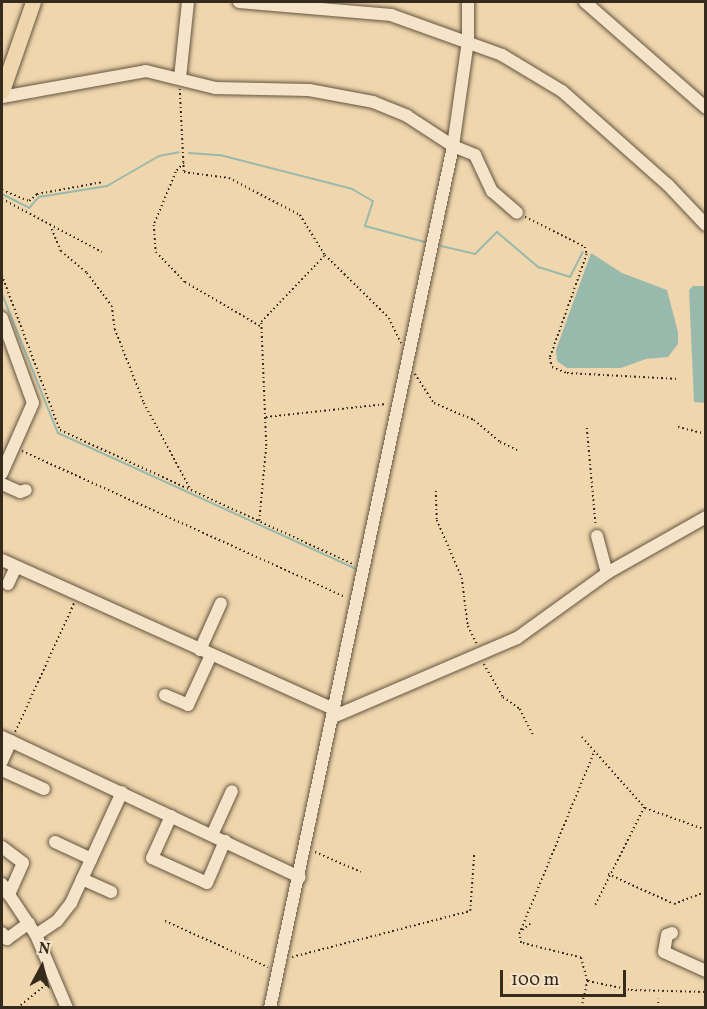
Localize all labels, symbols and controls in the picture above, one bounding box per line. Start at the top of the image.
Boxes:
north arrow [12,937,72,997]
text: N [37,938,51,961]
scale bar [503,958,629,996]
text: 100 m [511,968,560,993]

